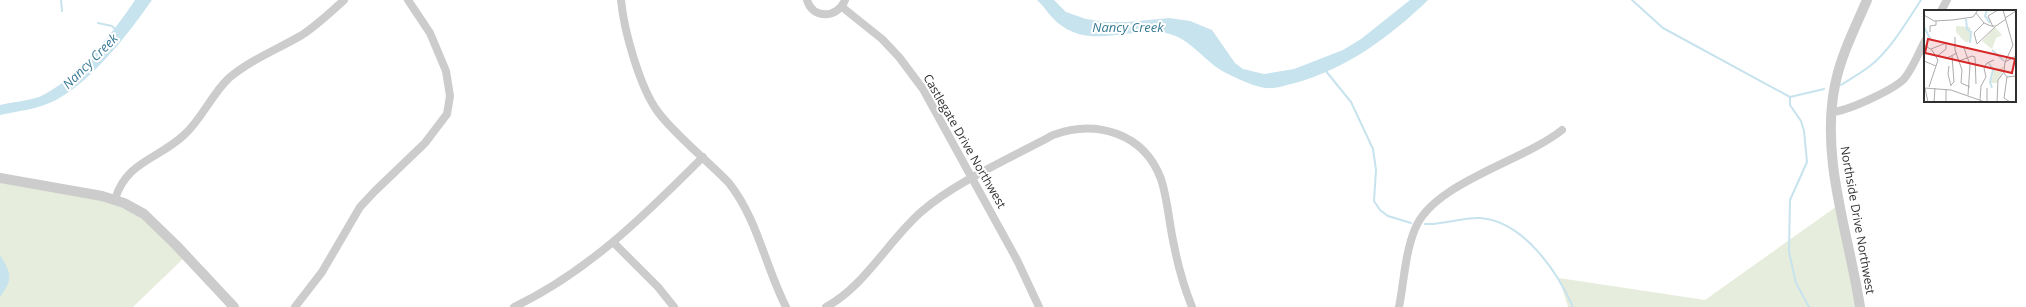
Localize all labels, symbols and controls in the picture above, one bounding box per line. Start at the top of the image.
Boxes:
inset map [1924,10,2016,102]
water label: Nancy Creek [1092,18,1164,36]
water label: Nancy Creek [58,29,122,93]
street label: Castlegate Drive Northwest [919,71,1011,211]
street label: Northside Drive Northwest [1837,145,1879,295]

